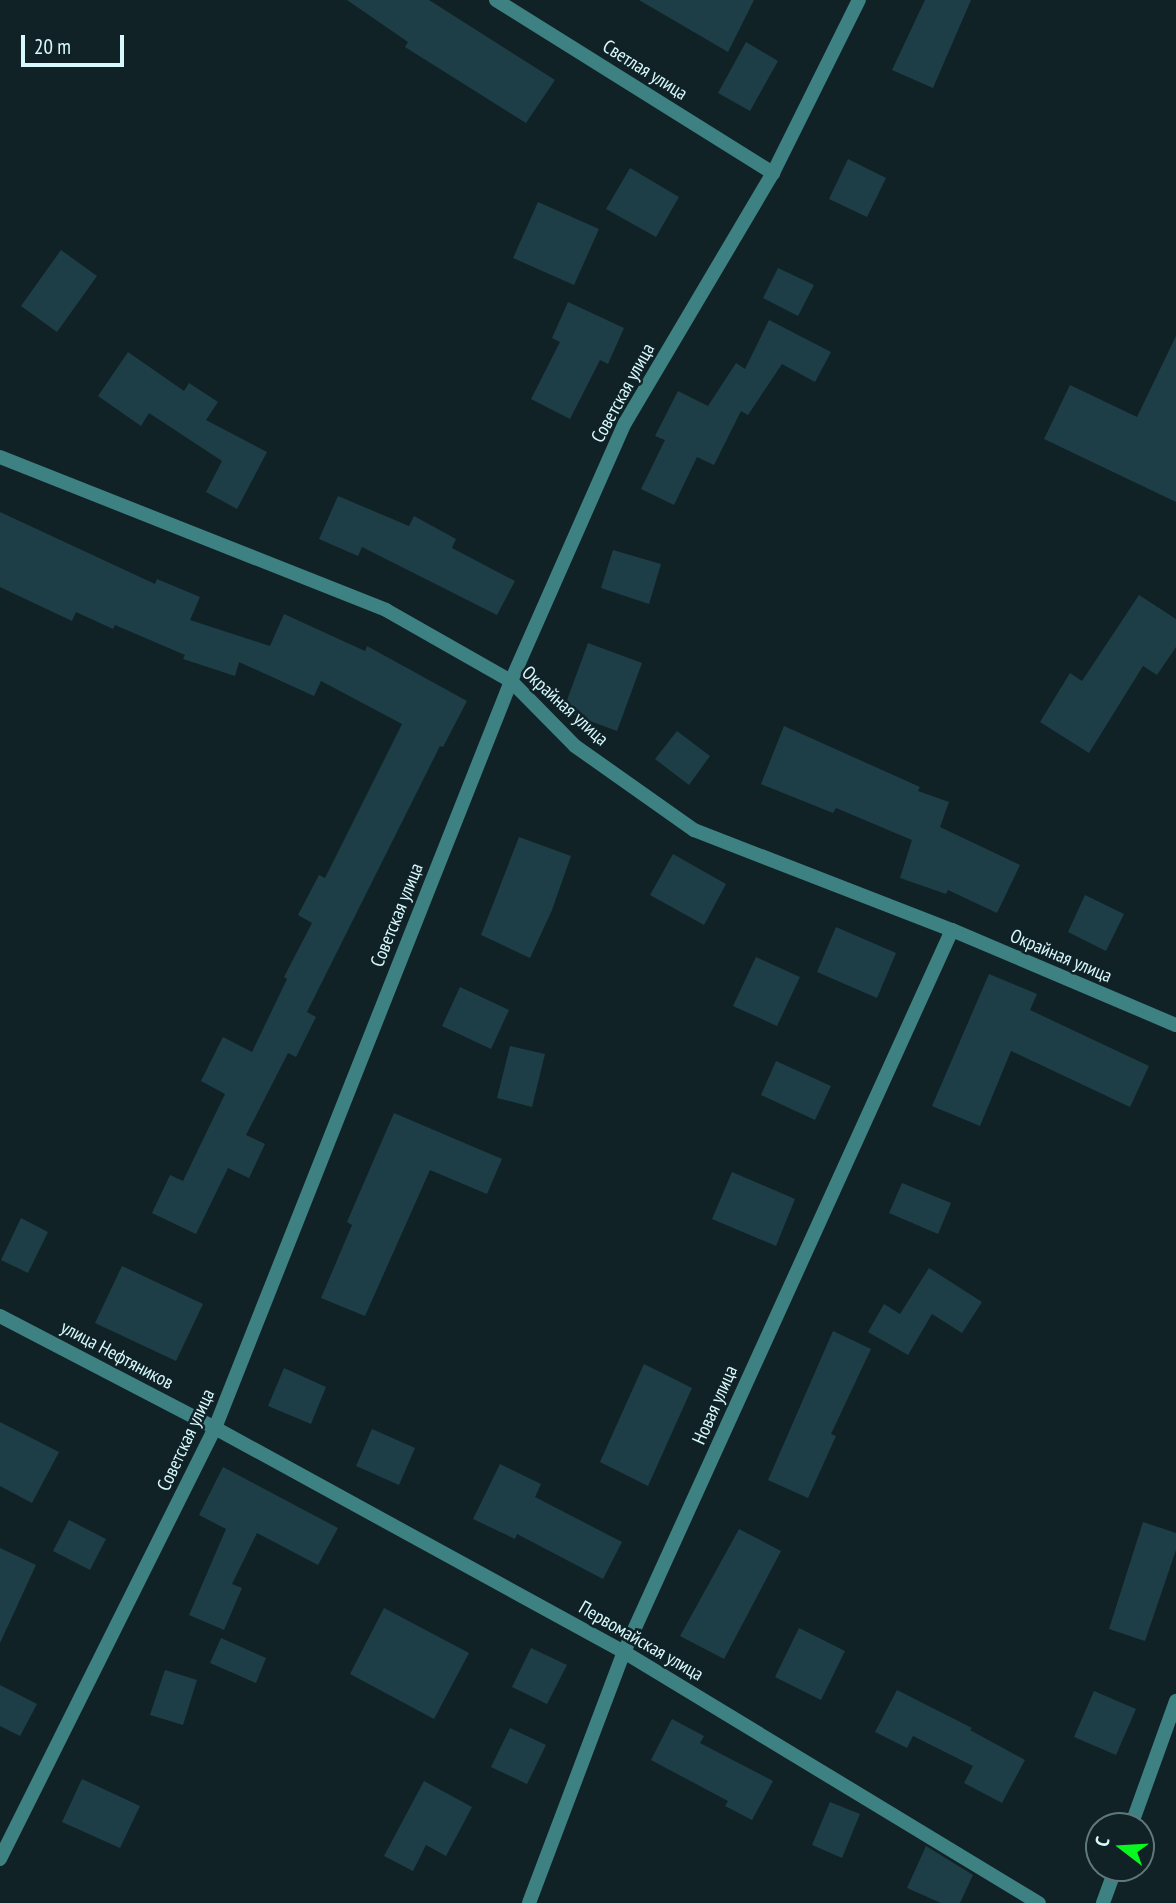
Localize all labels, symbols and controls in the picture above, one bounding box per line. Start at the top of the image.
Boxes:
scale bar [24,21,128,65]
text: 20 m [34,33,71,60]
street label: Светлая улица [598,35,692,105]
street label: Советская улица [586,339,660,447]
street label: Окрайная улица [517,661,613,751]
street label: Советская улица [366,860,428,970]
street label: Окрайная улица [1007,924,1115,988]
street label: улица Нефтяников [57,1316,177,1394]
street label: Новая улица [688,1362,742,1448]
street label: Советская улица [152,1385,220,1495]
street label: Первомайская улица [575,1596,707,1686]
north arrow [1085,1812,1155,1882]
text: С [1089,1834,1115,1849]

